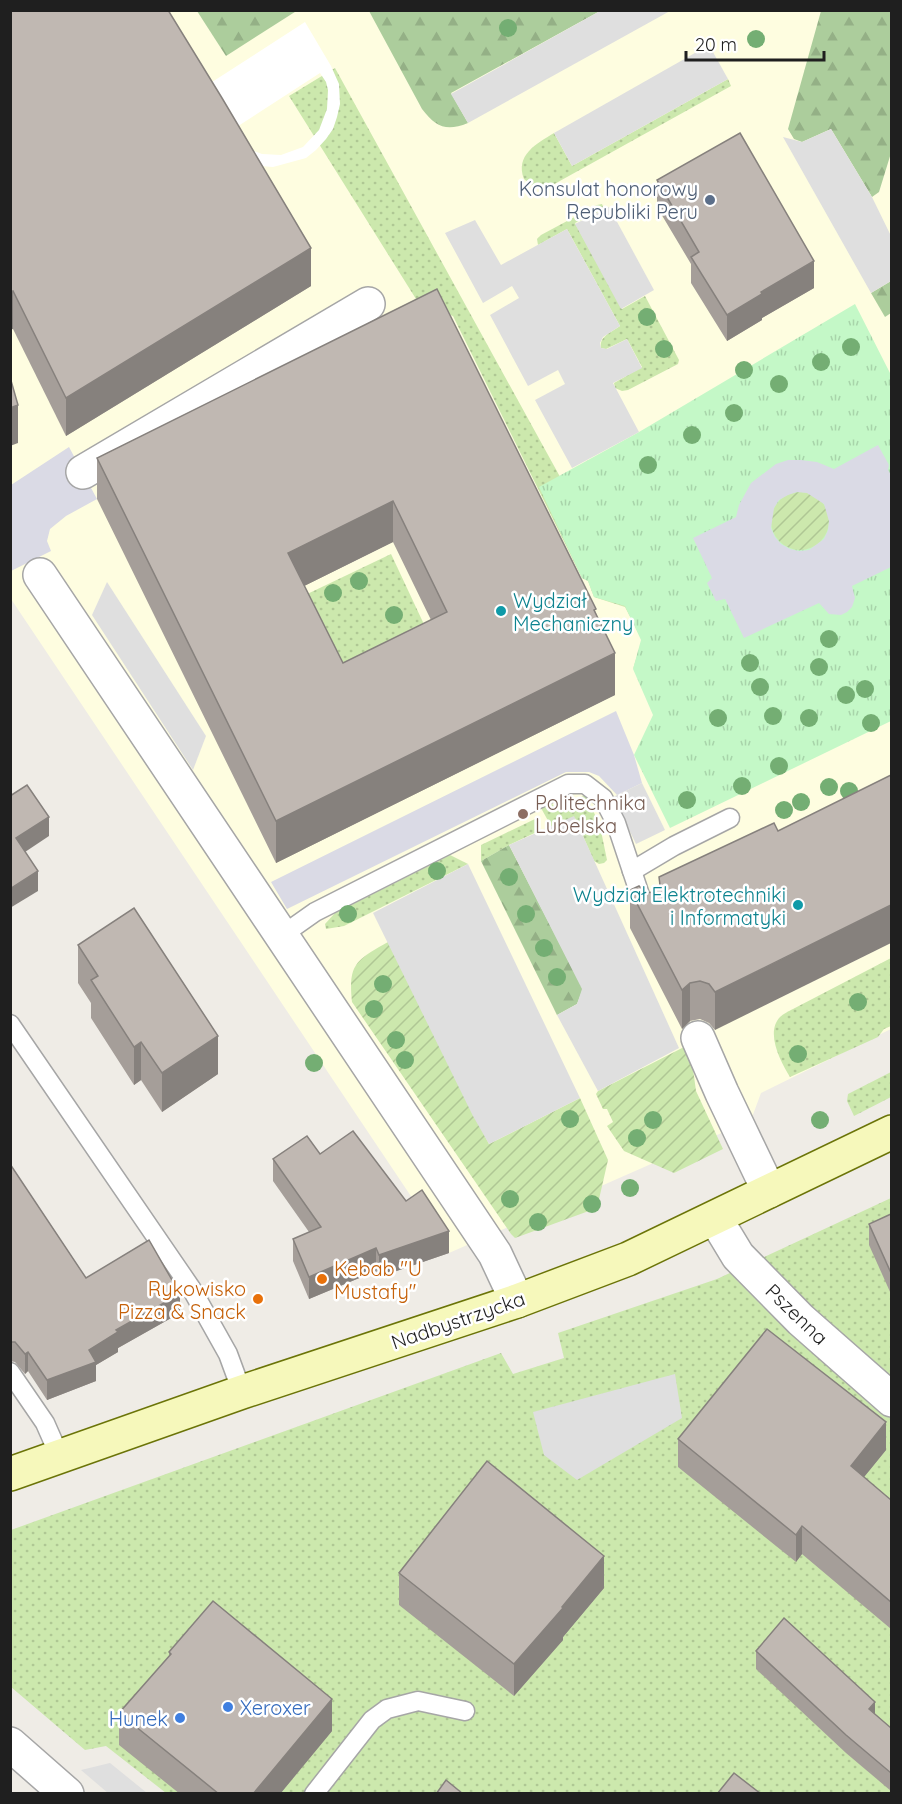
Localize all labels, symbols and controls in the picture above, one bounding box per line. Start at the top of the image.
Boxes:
scale bar [686,24,824,62]
text: 20 m [695,33,737,56]
place label: Konsulat honorowy Republiki Peru [519,176,698,224]
marker: Konsulat honorowy Republiki Peru [703,193,717,207]
place label: Wydział Mechaniczny [513,588,633,636]
marker: Wydział Mechaniczny [494,604,508,618]
place label: Politechnika Lubelska [535,790,646,838]
marker: Politechnika Lubelska [516,807,530,821]
place label: Wydział Elektrotechniki i Informatyki [573,882,786,930]
marker: Wydział Elektrotechniki i Informatyki [791,898,805,912]
place label: Kebab "U Mustafy" [334,1256,422,1304]
marker: Kebab "U Mustafy" [315,1272,329,1286]
place label: Rykowisko Pizza & Snack [118,1276,246,1324]
street label: Pszenna [761,1278,833,1350]
street label: Nadbystrzycka [388,1285,528,1355]
marker: Rykowisko Pizza & Snack [251,1292,265,1306]
place label: Xeroxer [240,1695,311,1720]
marker: Xeroxer [221,1700,235,1714]
place label: Hunek [109,1706,168,1731]
marker: Hunek [173,1711,187,1725]

